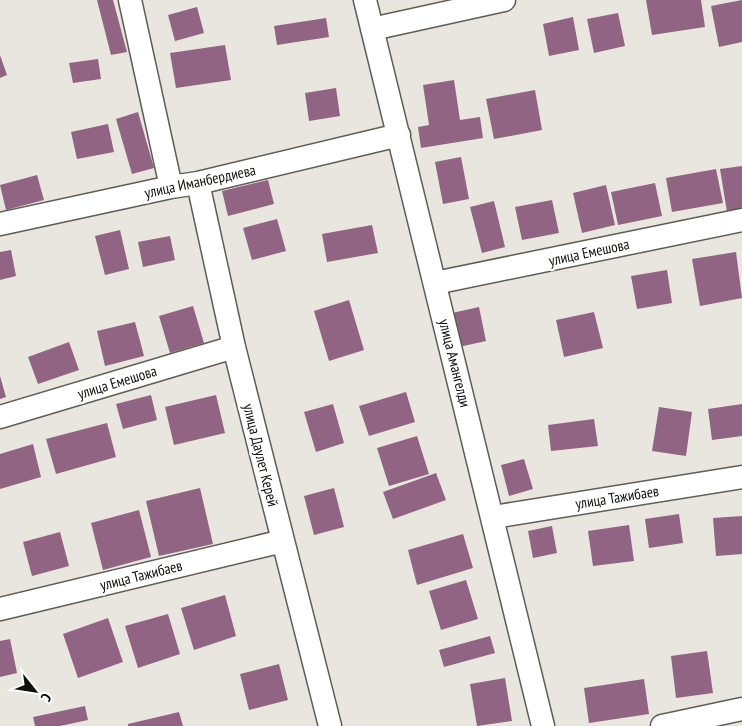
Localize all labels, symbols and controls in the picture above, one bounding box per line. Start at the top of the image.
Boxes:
street label: улица Иманбердиева [143,160,257,202]
street label: улица Емешова [547,234,631,270]
street label: улица Амангелди [435,317,475,409]
street label: улица Емешова [75,361,159,403]
street label: улица Даулет Керей [239,402,283,508]
street label: улица Тажибаев [574,481,660,513]
street label: улица Тажибаев [98,556,184,594]
north arrow [10,666,60,716]
text: С [37,690,56,705]

